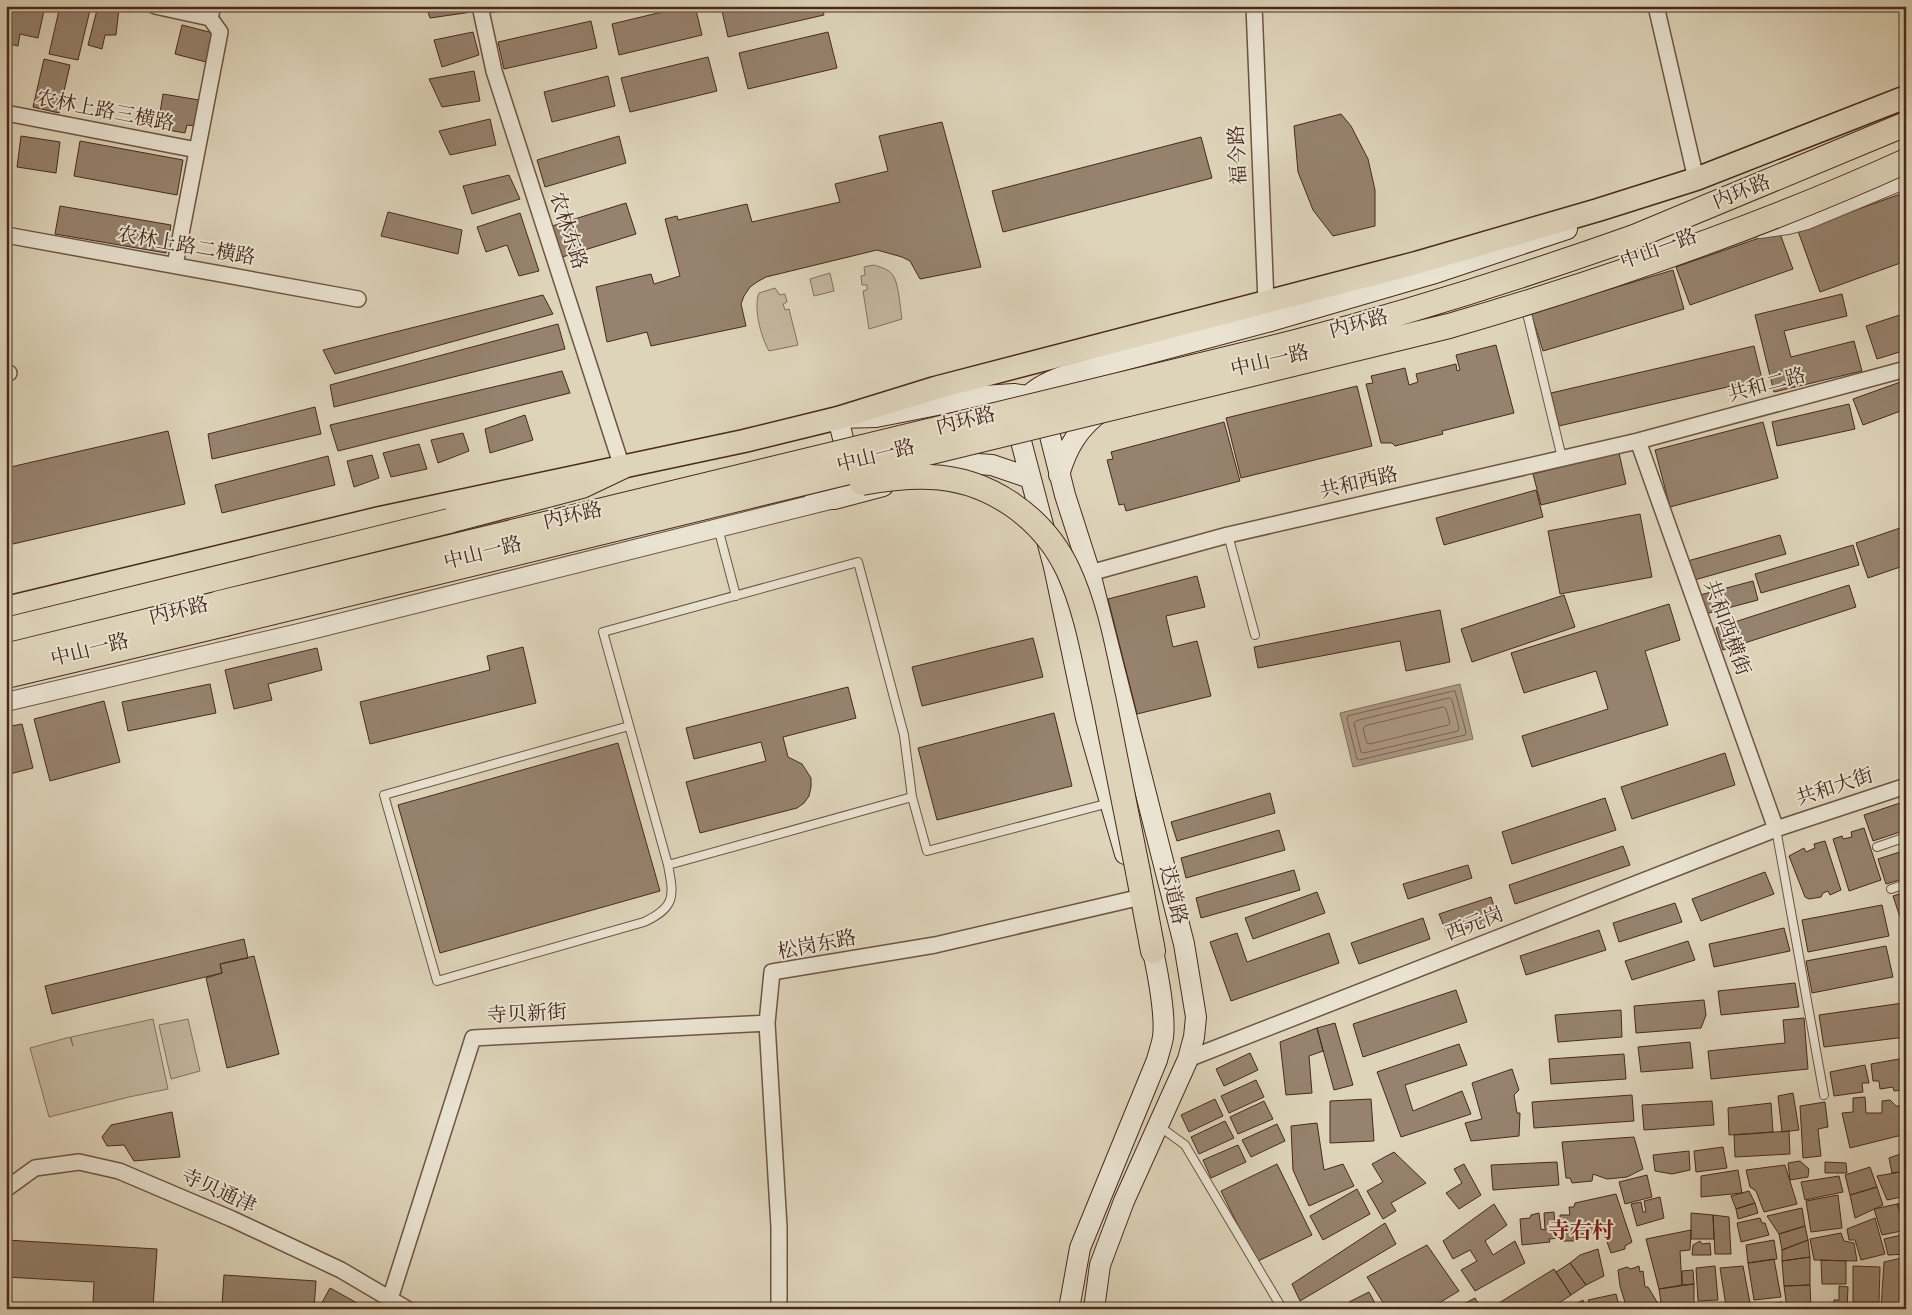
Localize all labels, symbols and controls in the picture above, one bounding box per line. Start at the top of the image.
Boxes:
street label: 农林上路三横路 [34,87,176,135]
street label: 福今路 [1224,125,1251,186]
street label: 内环路 [1710,171,1774,214]
street label: 农林东路 [545,189,591,272]
street label: 农林上路二横路 [115,223,257,269]
street label: 中山一路 [1617,225,1700,273]
street label: 内环路 [1327,306,1391,342]
street label: 中山一路 [1228,341,1311,381]
street label: 共和二路 [1725,364,1808,406]
street label: 内环路 [934,403,998,439]
street label: 中山一路 [834,436,917,476]
street label: 共和西路 [1317,463,1400,503]
street label: 内环路 [541,499,604,533]
street label: 中山一路 [441,533,524,573]
street label: 共和西横街 [1700,577,1754,678]
street label: 内环路 [147,593,211,629]
street label: 中山一路 [48,630,131,670]
street label: 共和大街 [1793,764,1876,810]
street label: 达道路 [1155,863,1191,927]
street label: 西元岗 [1443,903,1507,945]
street label: 松岗东路 [775,927,858,963]
street label: 寺贝新街 [486,1001,567,1027]
street label: 寺贝通津 [177,1165,259,1217]
district label: 寺右村 [1548,1219,1614,1243]

